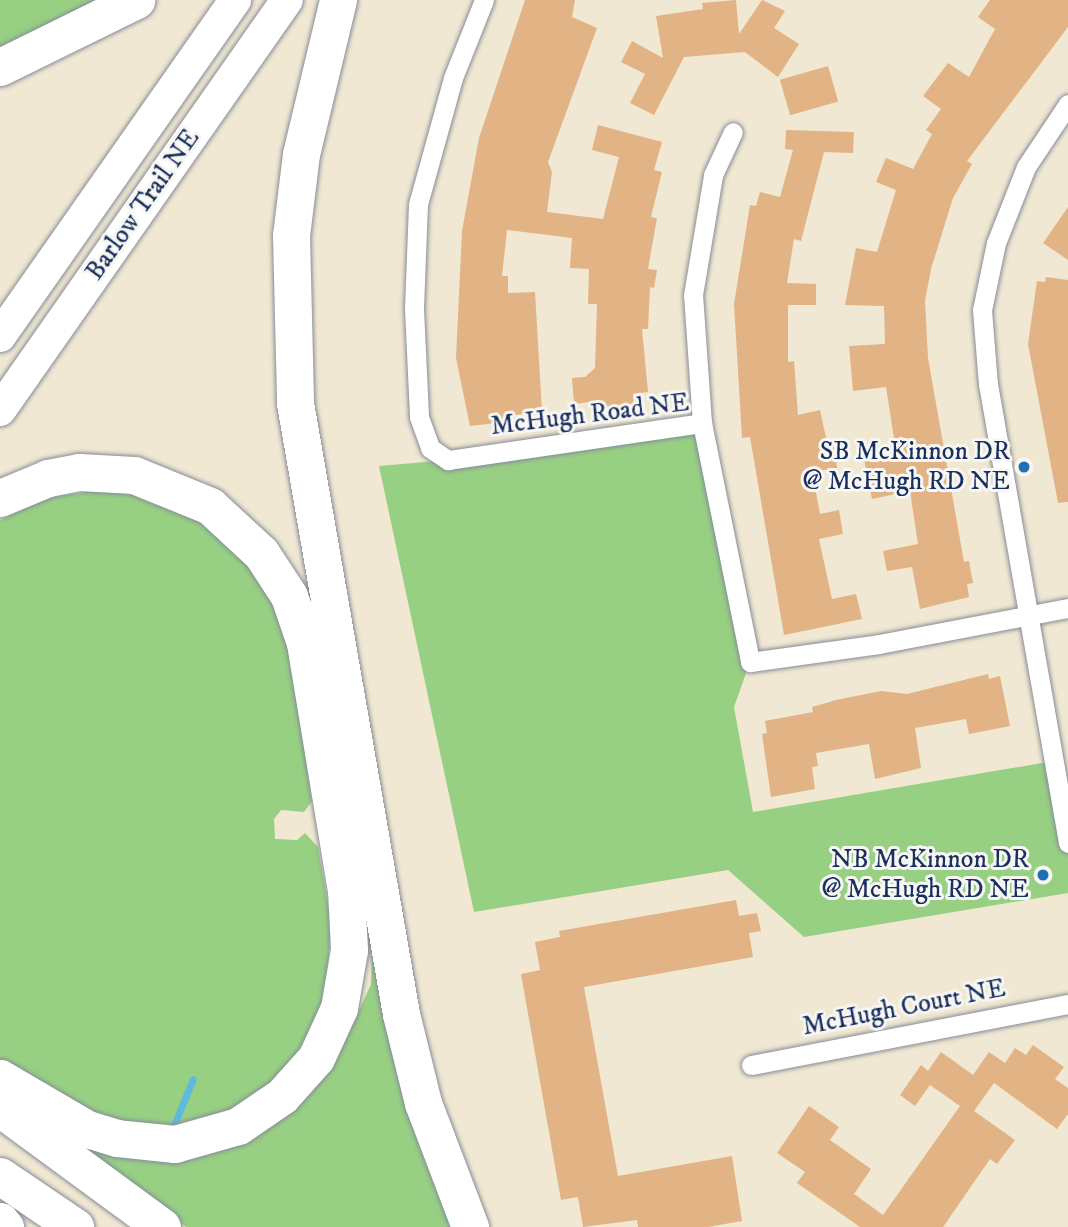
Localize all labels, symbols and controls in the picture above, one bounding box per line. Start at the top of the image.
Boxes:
street label: Barlow Trail NE [79,124,207,286]
street label: McHugh Road NE [489,387,691,443]
place label: SB McKinnon DR @ McHugh RD NE [802,436,1010,498]
marker: SB McKinnon DR @ McHugh RD NE [1016,459,1032,475]
place label: NB McKinnon DR @ McHugh RD NE [821,844,1029,906]
marker: NB McKinnon DR @ McHugh RD NE [1035,867,1051,883]
street label: McHugh Court NE [800,973,1008,1043]

